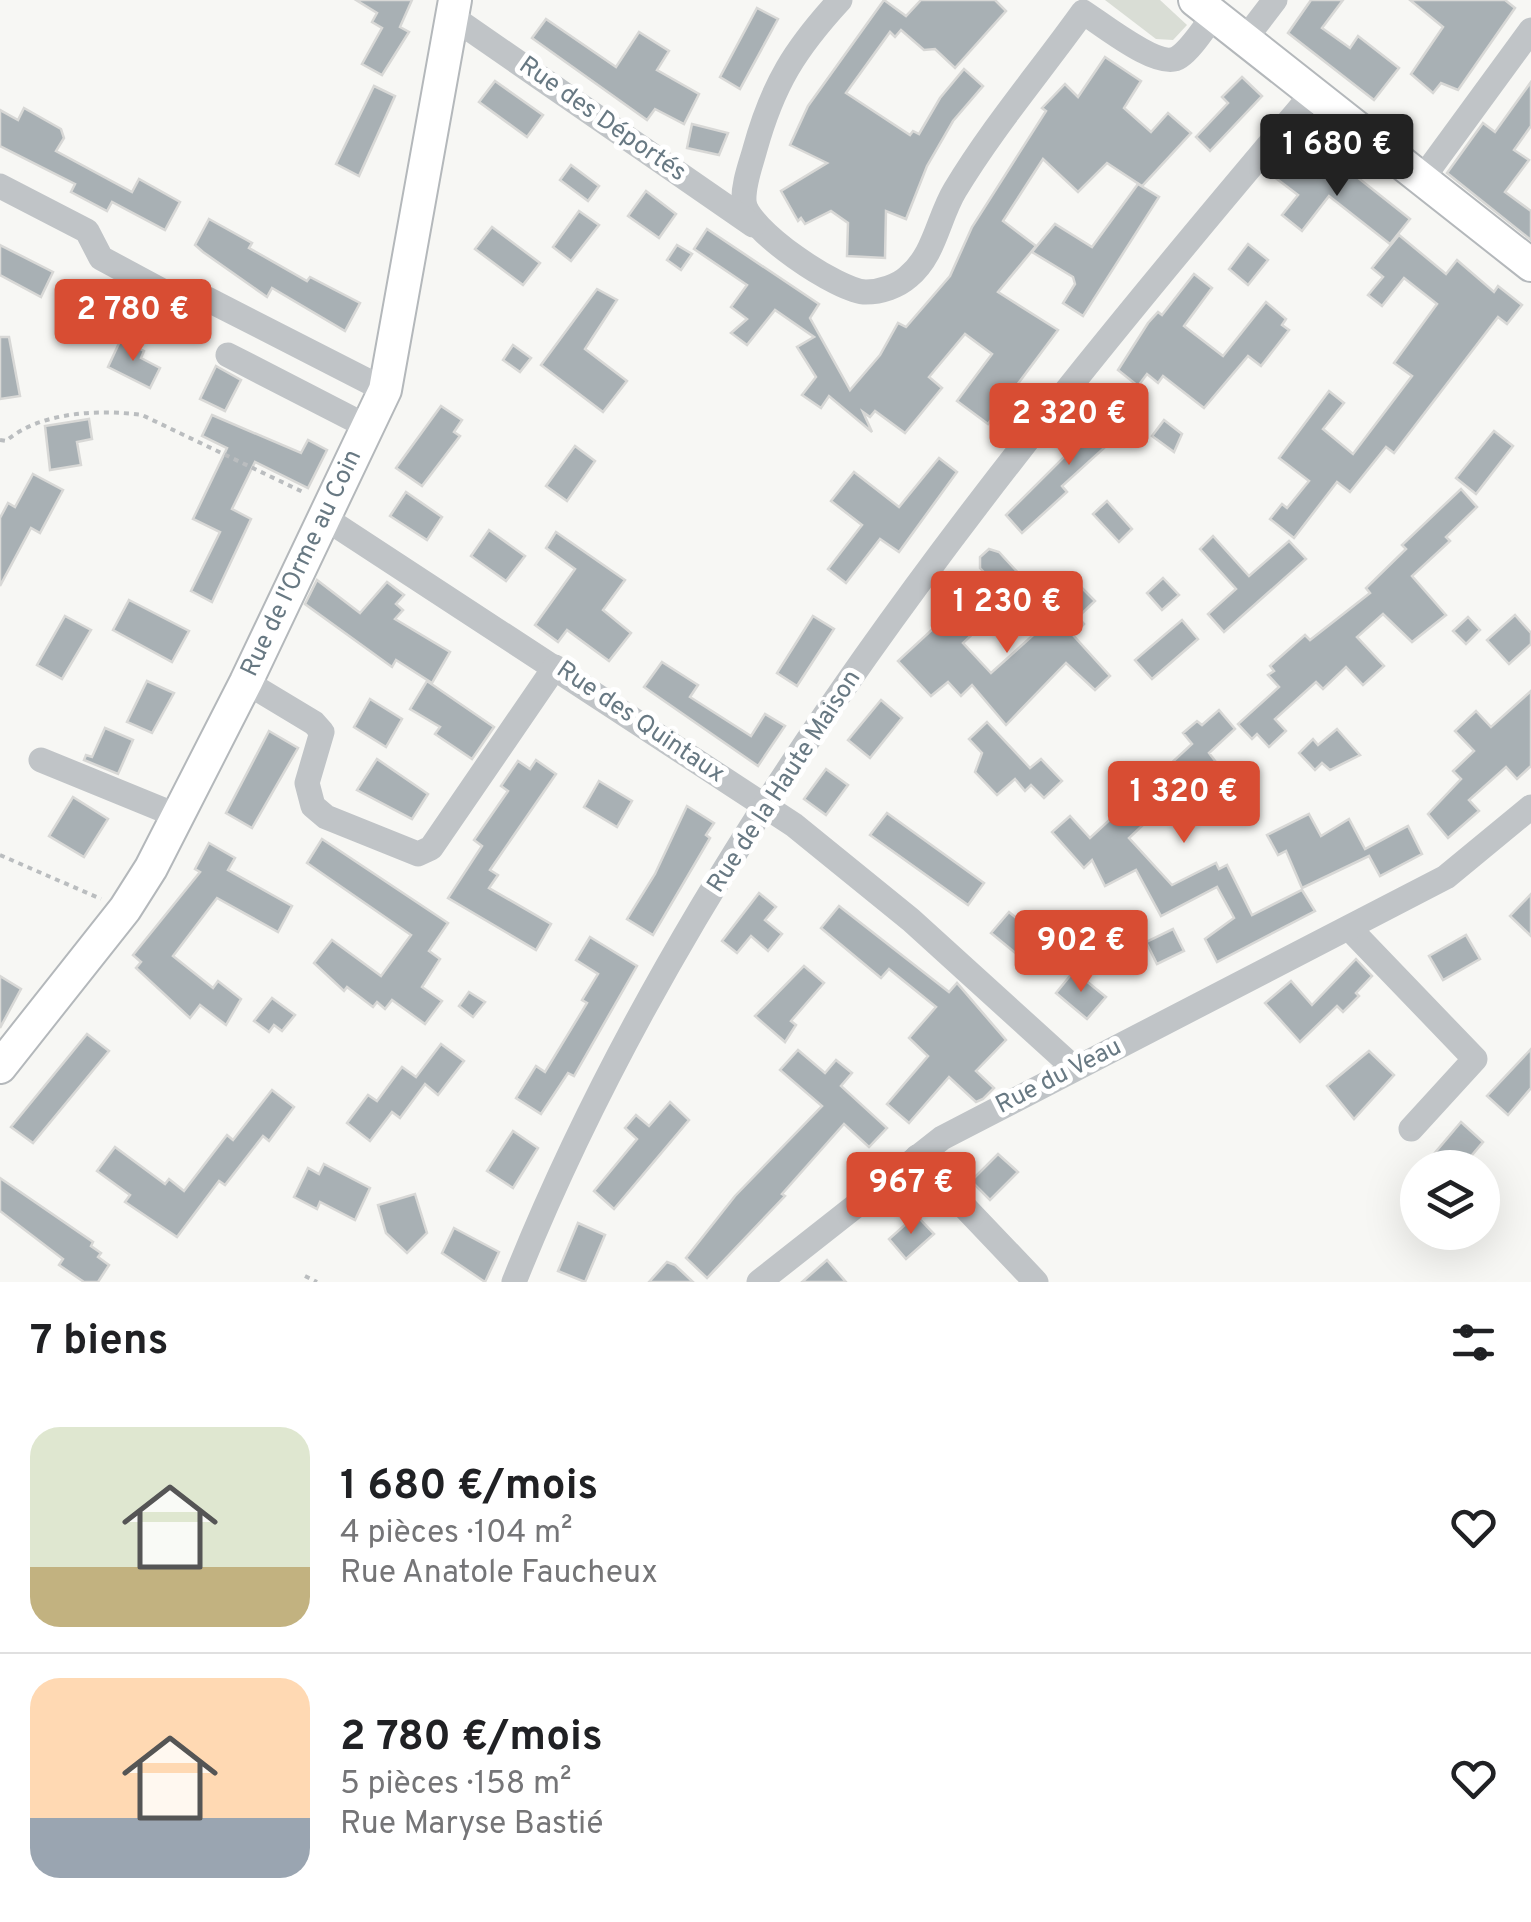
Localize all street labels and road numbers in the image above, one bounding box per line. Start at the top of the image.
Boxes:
street label: Rue des Déportés [512,50,692,190]
street label: Rue de l'Orme au Coin [235,445,370,682]
street label: Rue des Quintaux [550,655,730,791]
street label: Rue de la Haute Maison [701,665,869,899]
street label: Rue du Veau [991,1032,1127,1122]

